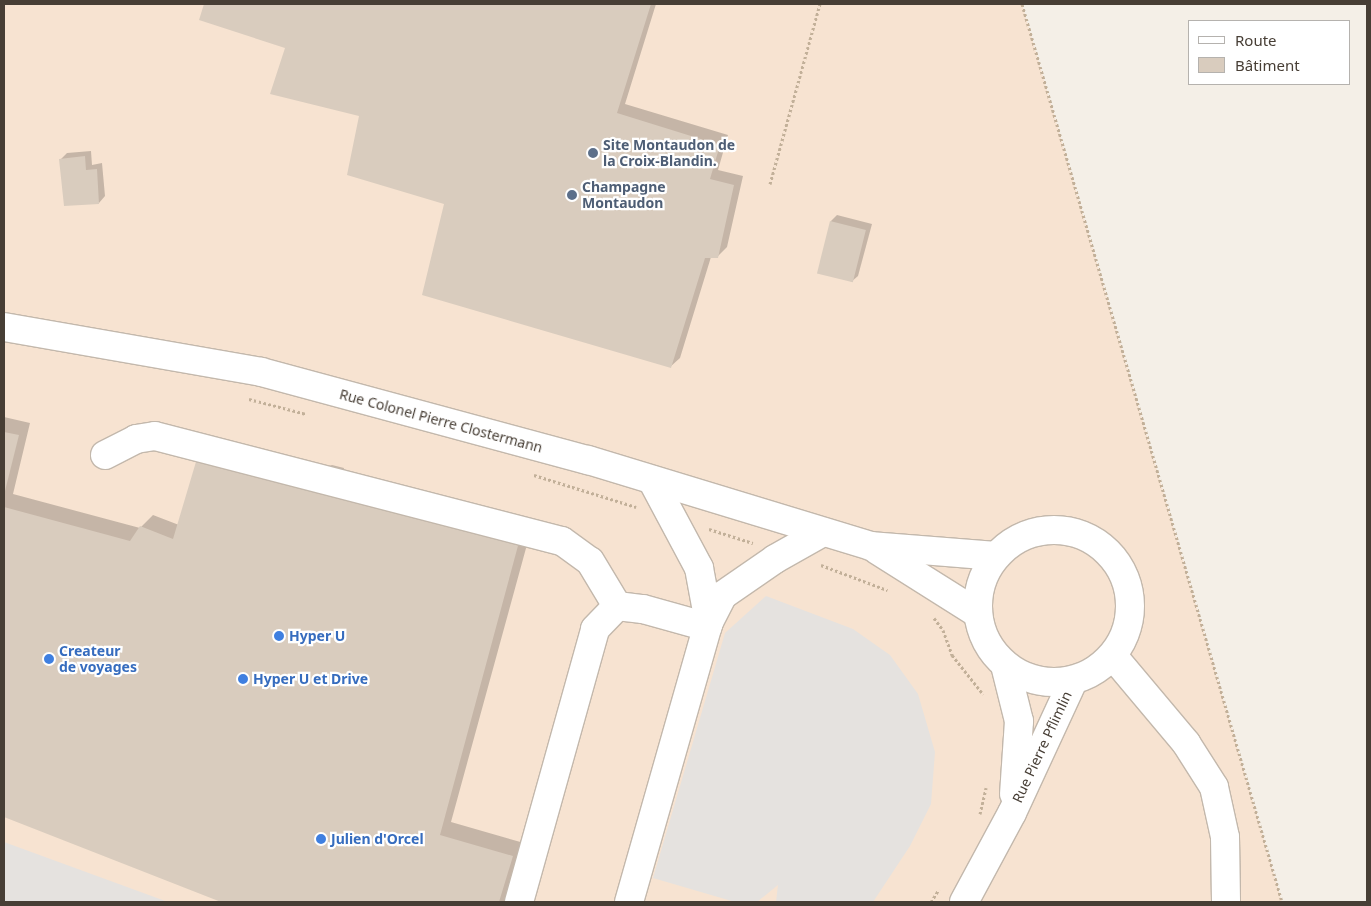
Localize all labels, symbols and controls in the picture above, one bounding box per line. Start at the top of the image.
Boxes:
legend [1188,20,1351,85]
text: Route [1235,30,1277,50]
text: Bâtiment [1235,55,1300,75]
place label: Site Montaudon de la Croix-Blandin. [603,137,735,170]
marker: Site Montaudon de la Croix-Blandin. [587,147,599,159]
place label: Champagne Montaudon [582,179,666,212]
marker: Champagne Montaudon [566,189,578,201]
street label: Rue Colonel Pierre Clostermann [338,386,544,456]
place label: Hyper U [289,628,345,644]
marker: Hyper U [273,630,285,642]
place label: Createur de voyages [59,643,137,676]
marker: Createur de voyages [43,653,55,665]
place label: Hyper U et Drive [253,671,368,687]
marker: Hyper U et Drive [237,673,249,685]
street label: Rue Pierre Pflimlin [1009,689,1075,805]
place label: Julien d'Orcel [331,831,424,847]
marker: Julien d'Orcel [315,833,327,845]

